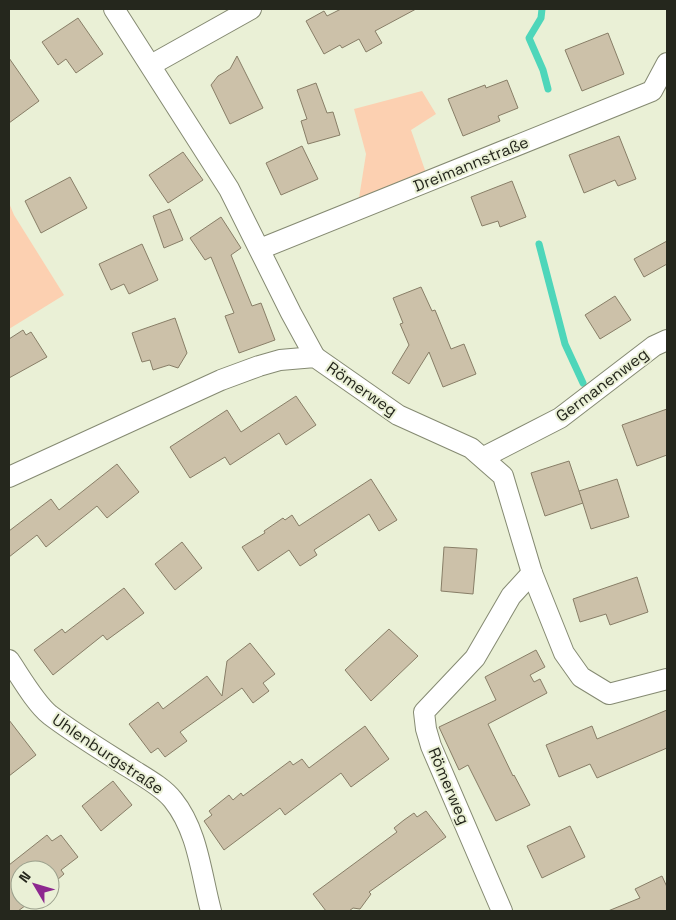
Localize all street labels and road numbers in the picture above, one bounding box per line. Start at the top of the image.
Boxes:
street label: Dreimannstraße [410,131,532,197]
street label: Germanenweg [552,343,652,427]
street label: Römerweg [323,357,401,421]
street label: Uhlenburgstraße [48,709,168,799]
street label: Römerweg [423,744,475,828]

